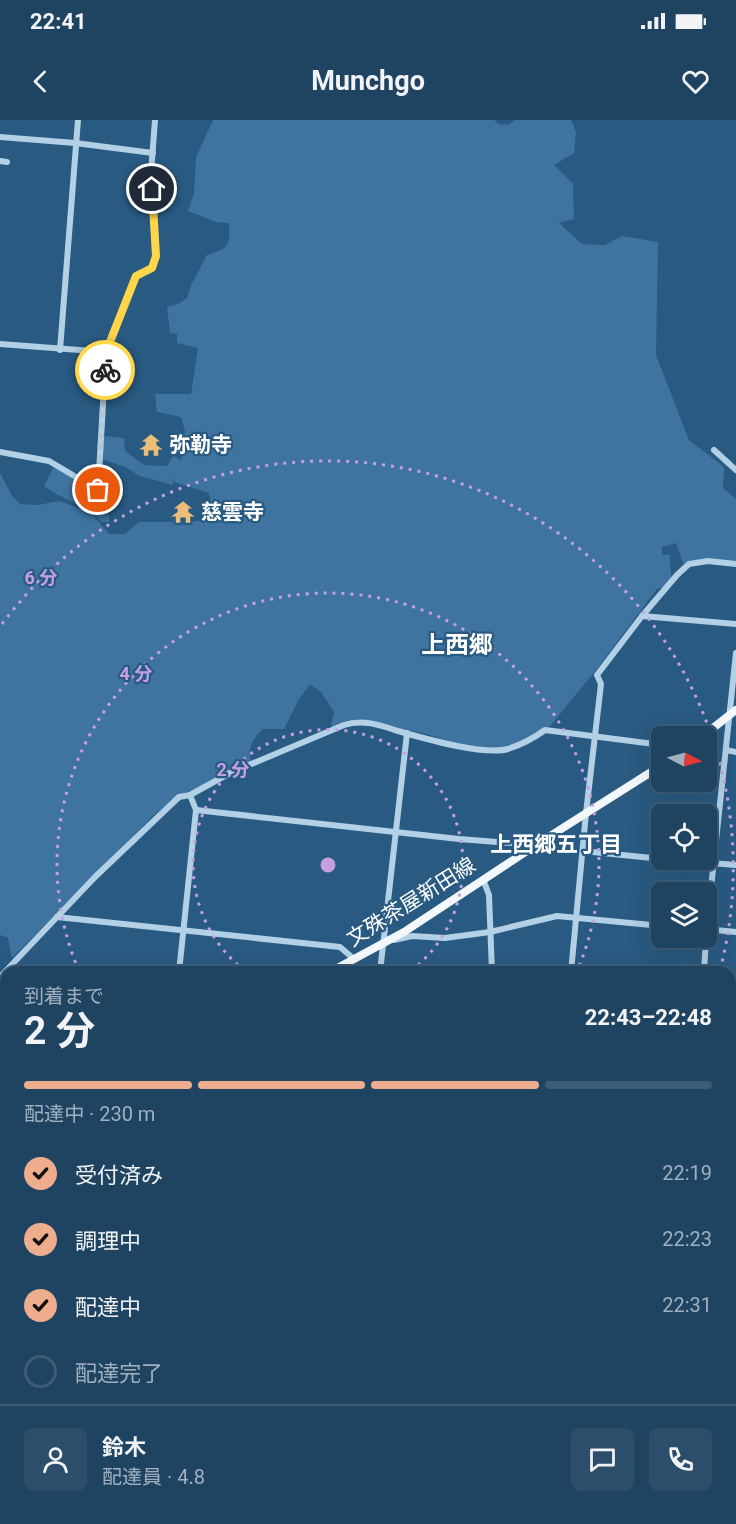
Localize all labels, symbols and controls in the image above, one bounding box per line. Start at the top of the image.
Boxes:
text: 22:41 [30,9,87,34]
icon: back [24,65,57,98]
text: Munchgo [311,65,425,97]
icon: heart [679,65,712,98]
pin [126,163,177,214]
icon: home [135,172,168,205]
courier [75,340,135,400]
icon: bike [89,354,122,387]
temple icon: 弥勒寺 [138,432,164,458]
place label: 弥勒寺 [169,433,232,457]
pin [72,464,123,515]
icon: bag [81,473,114,506]
temple icon: 慈雲寺 [170,499,196,525]
place label: 慈雲寺 [201,500,264,524]
text: 6 分 [25,567,57,588]
district label: 上西郷 [421,631,493,659]
text: 4 分 [120,663,152,684]
north arrow [651,726,717,792]
map controls [651,726,717,948]
text: 2 分 [217,759,249,780]
button: locate [651,804,717,870]
district label: 上西郷五丁目 [490,832,622,857]
street label: 文殊茶屋新田線 [342,853,480,951]
centre of rings [318,855,338,875]
button: layers [651,882,717,948]
text: 到着まで [24,984,104,1008]
text: 22:43–22:48 [585,1005,712,1030]
text: 2 分 [24,1008,95,1054]
text: 配達中 · 230 m [24,1102,155,1126]
icon: check [24,1157,57,1190]
text: 22:19 [662,1161,712,1185]
text: 受付済み [75,1163,163,1188]
icon: check [24,1223,57,1256]
text: 22:23 [662,1227,712,1251]
text: 調理中 [75,1229,141,1254]
icon: check [24,1289,57,1322]
text: 22:31 [662,1293,712,1317]
text: 配達中 [75,1295,141,1320]
text: 配達完了 [75,1361,163,1386]
button: person [24,1428,87,1491]
button: chat [571,1428,634,1491]
button: phone [649,1428,712,1491]
text: 鈴木 [102,1435,146,1460]
text: 配達員 · 4.8 [102,1465,205,1489]

